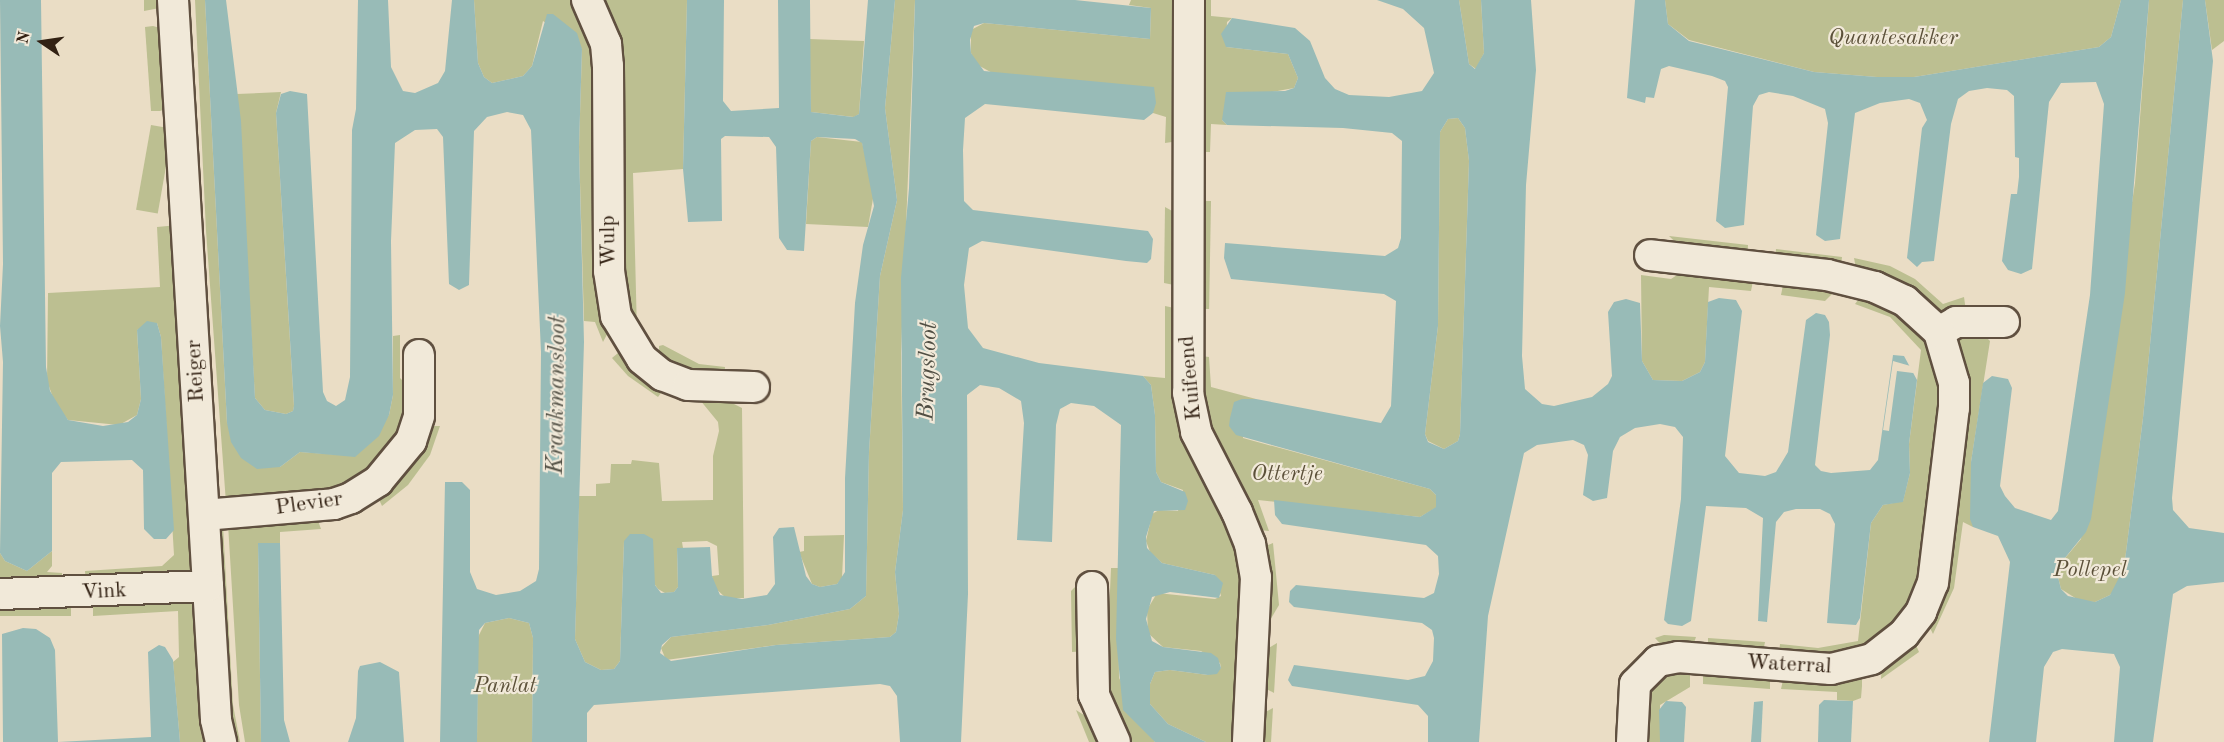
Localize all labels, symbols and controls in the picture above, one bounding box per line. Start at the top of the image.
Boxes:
north arrow [12,12,72,72]
park label: Quantesakker [1828,26,1958,52]
text: N [15,30,34,46]
street label: Wulp [595,215,623,267]
water label: Kraakmansloot [542,315,574,475]
water label: Brugsloot [913,321,945,421]
street label: Kuifeend [1174,334,1208,422]
street label: Reiger [181,339,211,403]
park label: Ottertje [1251,462,1323,488]
street label: Plevier [274,486,344,522]
park label: Pollepel [2053,558,2127,584]
street label: Vink [81,578,127,606]
street label: Waterral [1746,650,1832,680]
park label: Panlat [473,674,537,700]

